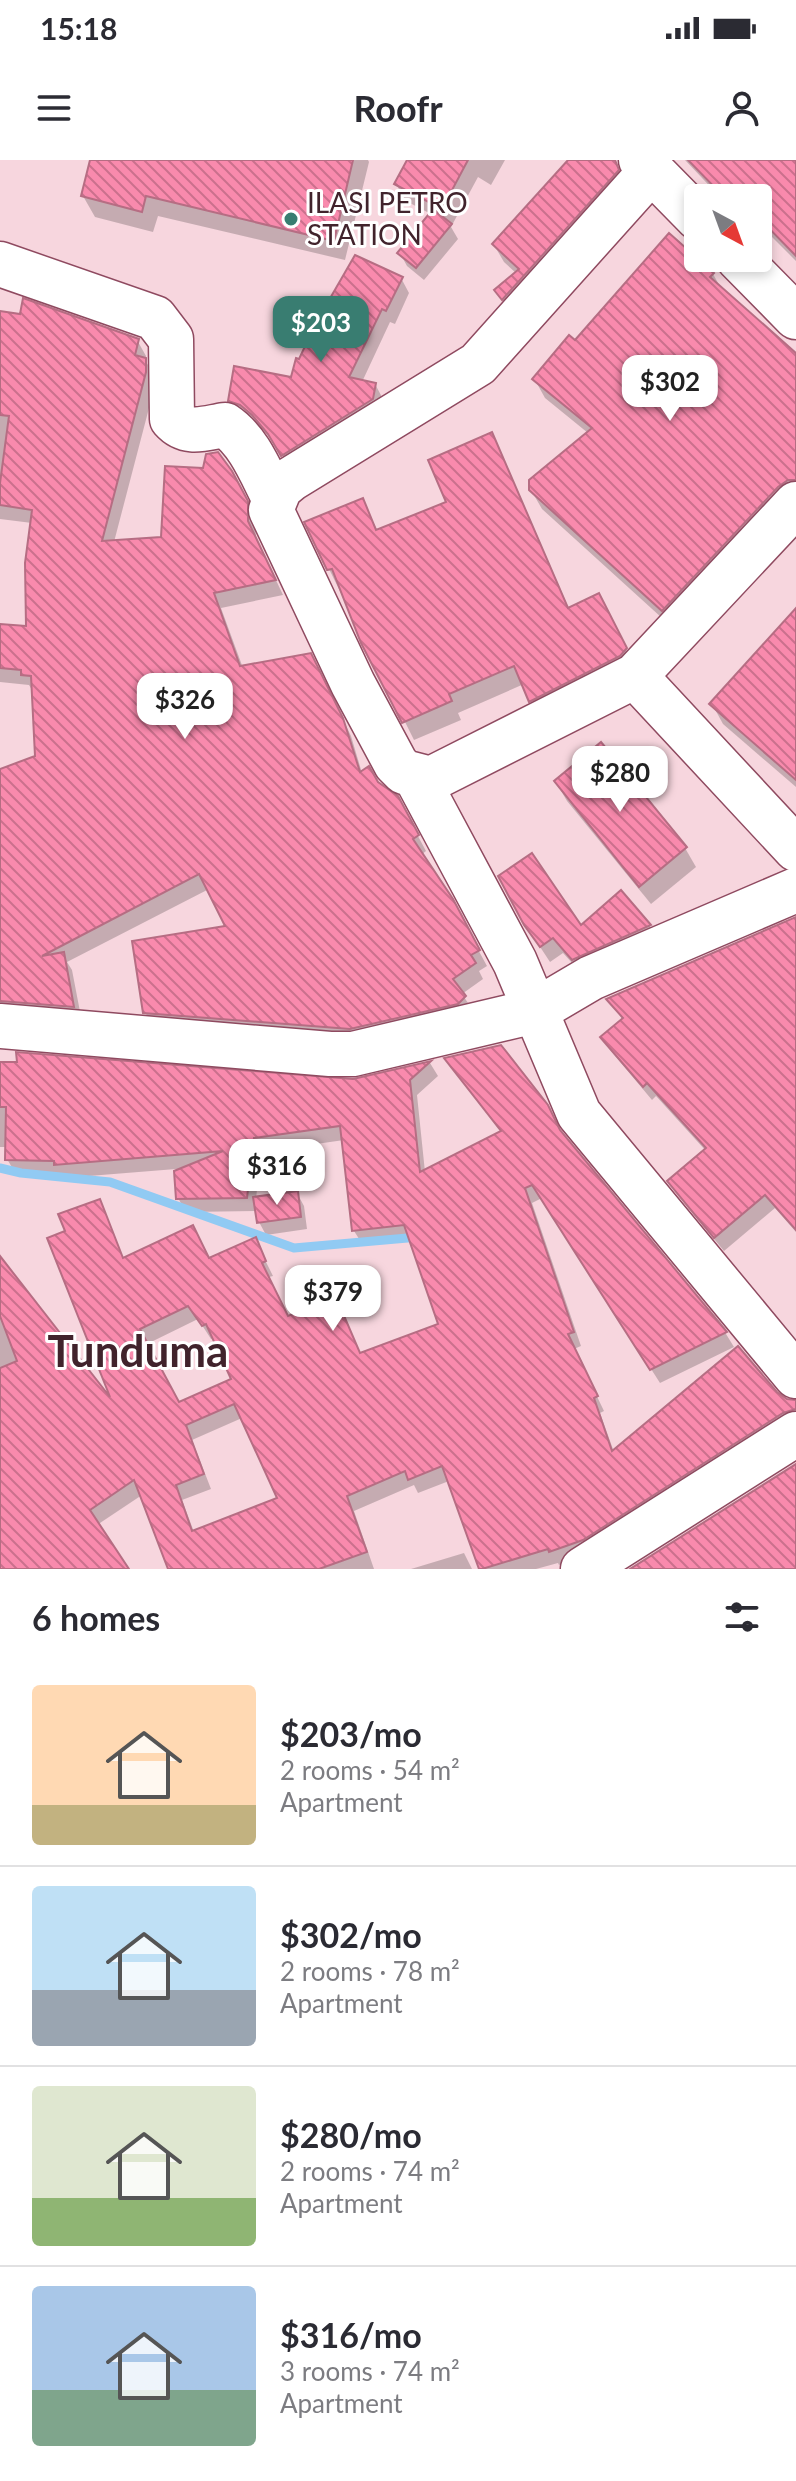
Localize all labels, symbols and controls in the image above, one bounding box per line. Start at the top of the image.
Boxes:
text: 15:18 [40,10,117,46]
icon: menu [32,86,76,130]
text: Roofr [353,86,443,130]
icon: person [720,86,764,130]
north arrow [684,184,772,272]
map controls [684,184,772,272]
place label: ILASI PETRO STATION [307,185,468,251]
marker: ILASI PETRO STATION [282,210,300,228]
pin: $203 [274,296,368,364]
text: $203 [291,306,351,338]
pin: $302 [623,355,717,423]
text: $302 [640,365,700,397]
pin: $326 [138,673,232,741]
text: $326 [155,683,215,715]
pin: $280 [573,746,667,814]
text: $280 [590,756,650,788]
pin: $316 [230,1139,324,1207]
text: $316 [247,1149,307,1181]
pin: $379 [286,1265,380,1333]
text: $379 [303,1275,363,1307]
district label: Tunduma [48,1324,228,1376]
icon: filters [720,1595,764,1639]
text: 6 homes [32,1597,160,1638]
text: $203/mo [280,1713,422,1754]
icon: home [96,1717,192,1813]
text: 2 rooms · 54 m² [280,1754,460,1786]
text: Apartment [280,1786,403,1818]
text: $302/mo [280,1914,422,1955]
icon: home [96,1918,192,2014]
text: 2 rooms · 78 m² [280,1955,460,1987]
text: Apartment [280,1987,403,2019]
text: $280/mo [280,2114,422,2155]
icon: home [96,2118,192,2214]
text: 2 rooms · 74 m² [280,2155,460,2187]
text: Apartment [280,2187,403,2219]
text: $316/mo [280,2314,422,2355]
icon: home [96,2318,192,2414]
text: 3 rooms · 74 m² [280,2355,460,2387]
text: Apartment [280,2387,403,2419]

